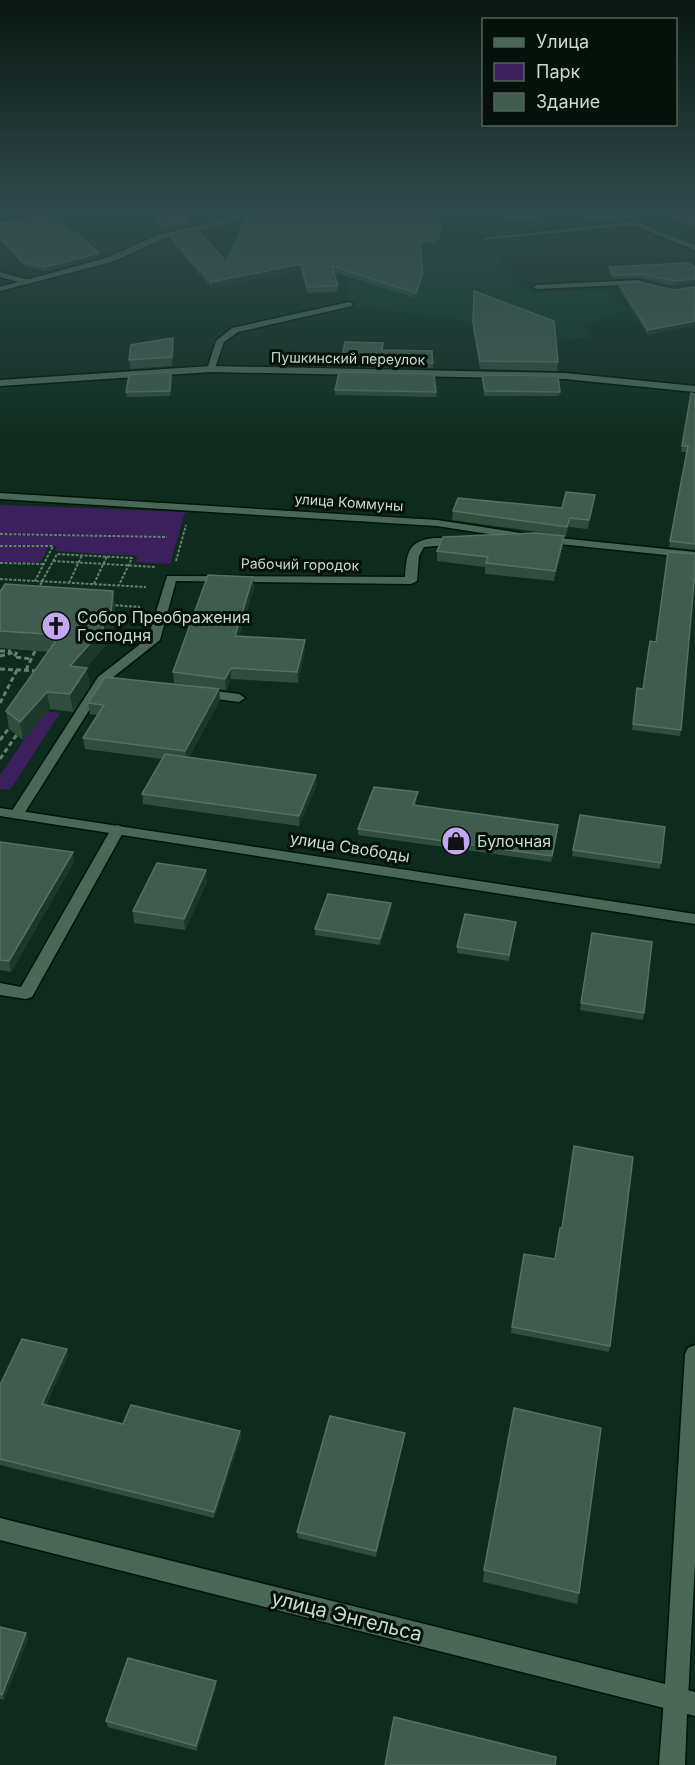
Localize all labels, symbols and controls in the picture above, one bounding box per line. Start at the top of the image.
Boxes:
legend [482,18,677,126]
text: Улица [536,31,589,52]
text: Парк [536,61,581,82]
text: Здание [536,91,600,112]
street label: Пушкинский переулок [271,348,426,368]
street label: улица Коммуны [294,490,404,514]
street label: Рабочий городок [241,554,360,574]
place label: Собор Преображения Господня [77,607,250,645]
church icon: Собор Преображения Господня [40,610,72,642]
shop icon: Булочная [440,825,472,857]
street label: улица Свободы [289,828,411,866]
place label: Булочная [477,831,551,851]
street label: улица Энгельса [269,1586,425,1646]

